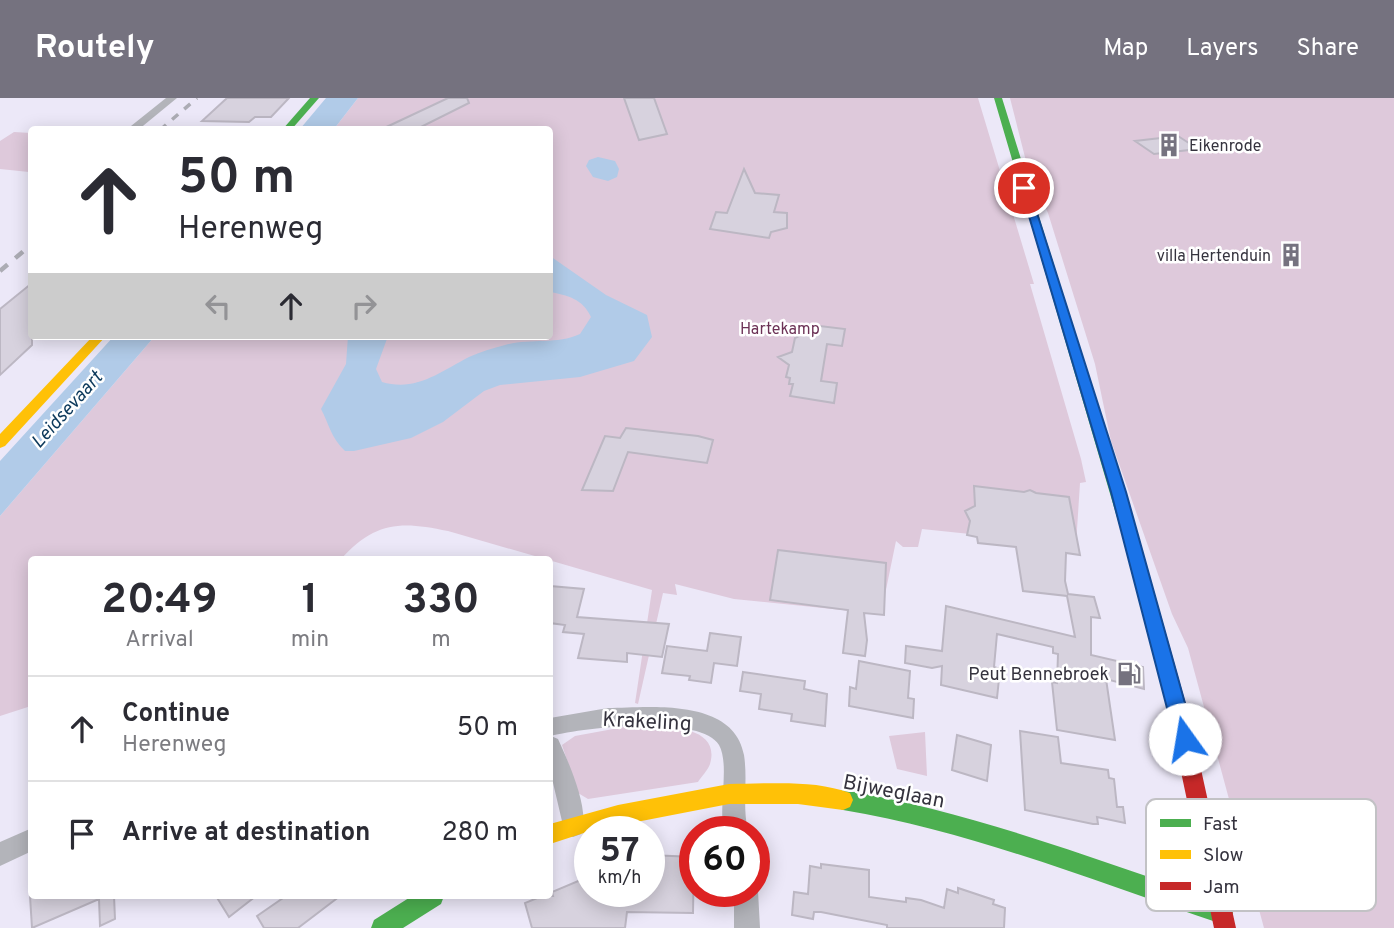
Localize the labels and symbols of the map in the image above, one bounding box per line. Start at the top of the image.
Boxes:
building icon: Eikenrode [1155,131,1183,159]
place label: Eikenrode [1189,137,1261,157]
pin [994,158,1054,218]
building icon: villa Hertenduin [1277,241,1305,269]
place label: villa Hertenduin [1157,247,1271,267]
park label: Hartekamp [740,320,820,340]
water label: Leidsevaart [27,366,109,454]
fuel station icon: Peut Bennebroek [1115,660,1143,688]
place label: Peut Bennebroek [968,664,1109,687]
position arrow [1148,702,1222,776]
street label: Krakeling [602,707,692,738]
street label: Bijweglaan [840,769,947,816]
legend [1146,799,1376,911]
text: Fast [1203,813,1238,837]
speed limit sign: 60 [679,816,770,907]
text: Slow [1203,844,1243,868]
text: Jam [1203,876,1240,900]

